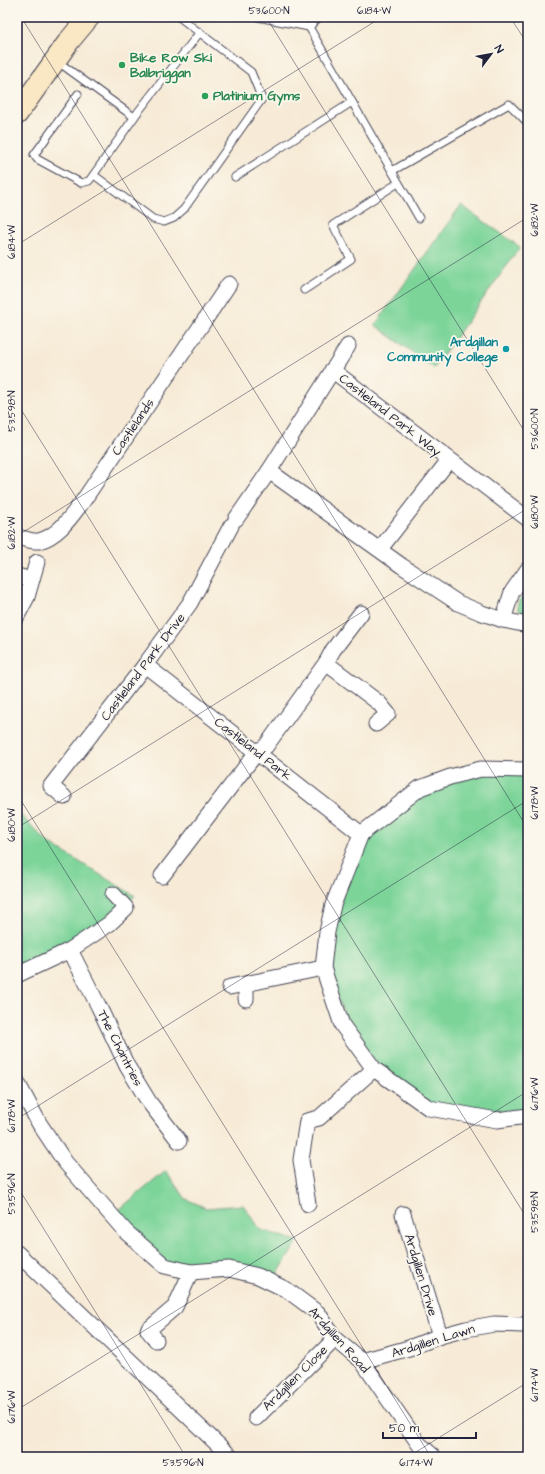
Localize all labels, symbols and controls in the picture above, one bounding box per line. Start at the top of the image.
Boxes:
text: 53.600°N [249,4,289,18]
text: 6.184°W [357,4,392,18]
north arrow [471,34,511,74]
text: N [491,42,507,56]
place label: Bike Row Ski Balbriggan [130,49,213,84]
marker: Bike Row Ski Balbriggan [117,60,127,70]
place label: Platinium Gyms [213,87,301,106]
marker: Platinium Gyms [200,91,210,101]
text: 6.182°W [528,203,542,236]
text: 6.184°W [5,224,19,259]
place label: Ardgillan Community College [387,333,498,368]
marker: Ardgillan Community College [501,344,511,354]
street label: Castleland Park Way [335,369,445,461]
text: 53.598°N [5,390,19,432]
street label: Castlelands [107,395,159,459]
text: 53.600°N [528,409,542,449]
text: 6.180°W [528,495,542,529]
text: 6.182°W [5,516,19,549]
street label: Castleland Park Drive [97,610,189,724]
street label: Castleland Park [211,713,295,785]
text: 6.178°W [528,786,542,820]
text: 6.180°W [5,808,19,842]
street label: The Chantries [93,1007,147,1090]
text: 6.176°W [528,1077,542,1110]
text: 6.178°W [5,1099,19,1133]
text: 53.596°N [5,1173,19,1215]
text: 53.598°N [528,1191,542,1233]
street label: Ardgillen Drive [399,1232,442,1319]
street label: Ardgillen Road [304,1303,374,1378]
street label: Ardgillen Lawn [389,1320,478,1363]
street label: Ardgillen Close [258,1341,332,1415]
text: 6.174°W [528,1368,542,1402]
text: 6.176°W [5,1390,19,1423]
scale bar [383,1414,476,1440]
text: 50 m [389,1420,420,1437]
text: 53.596°N [162,1456,204,1470]
text: 6.174°W [399,1456,433,1470]

